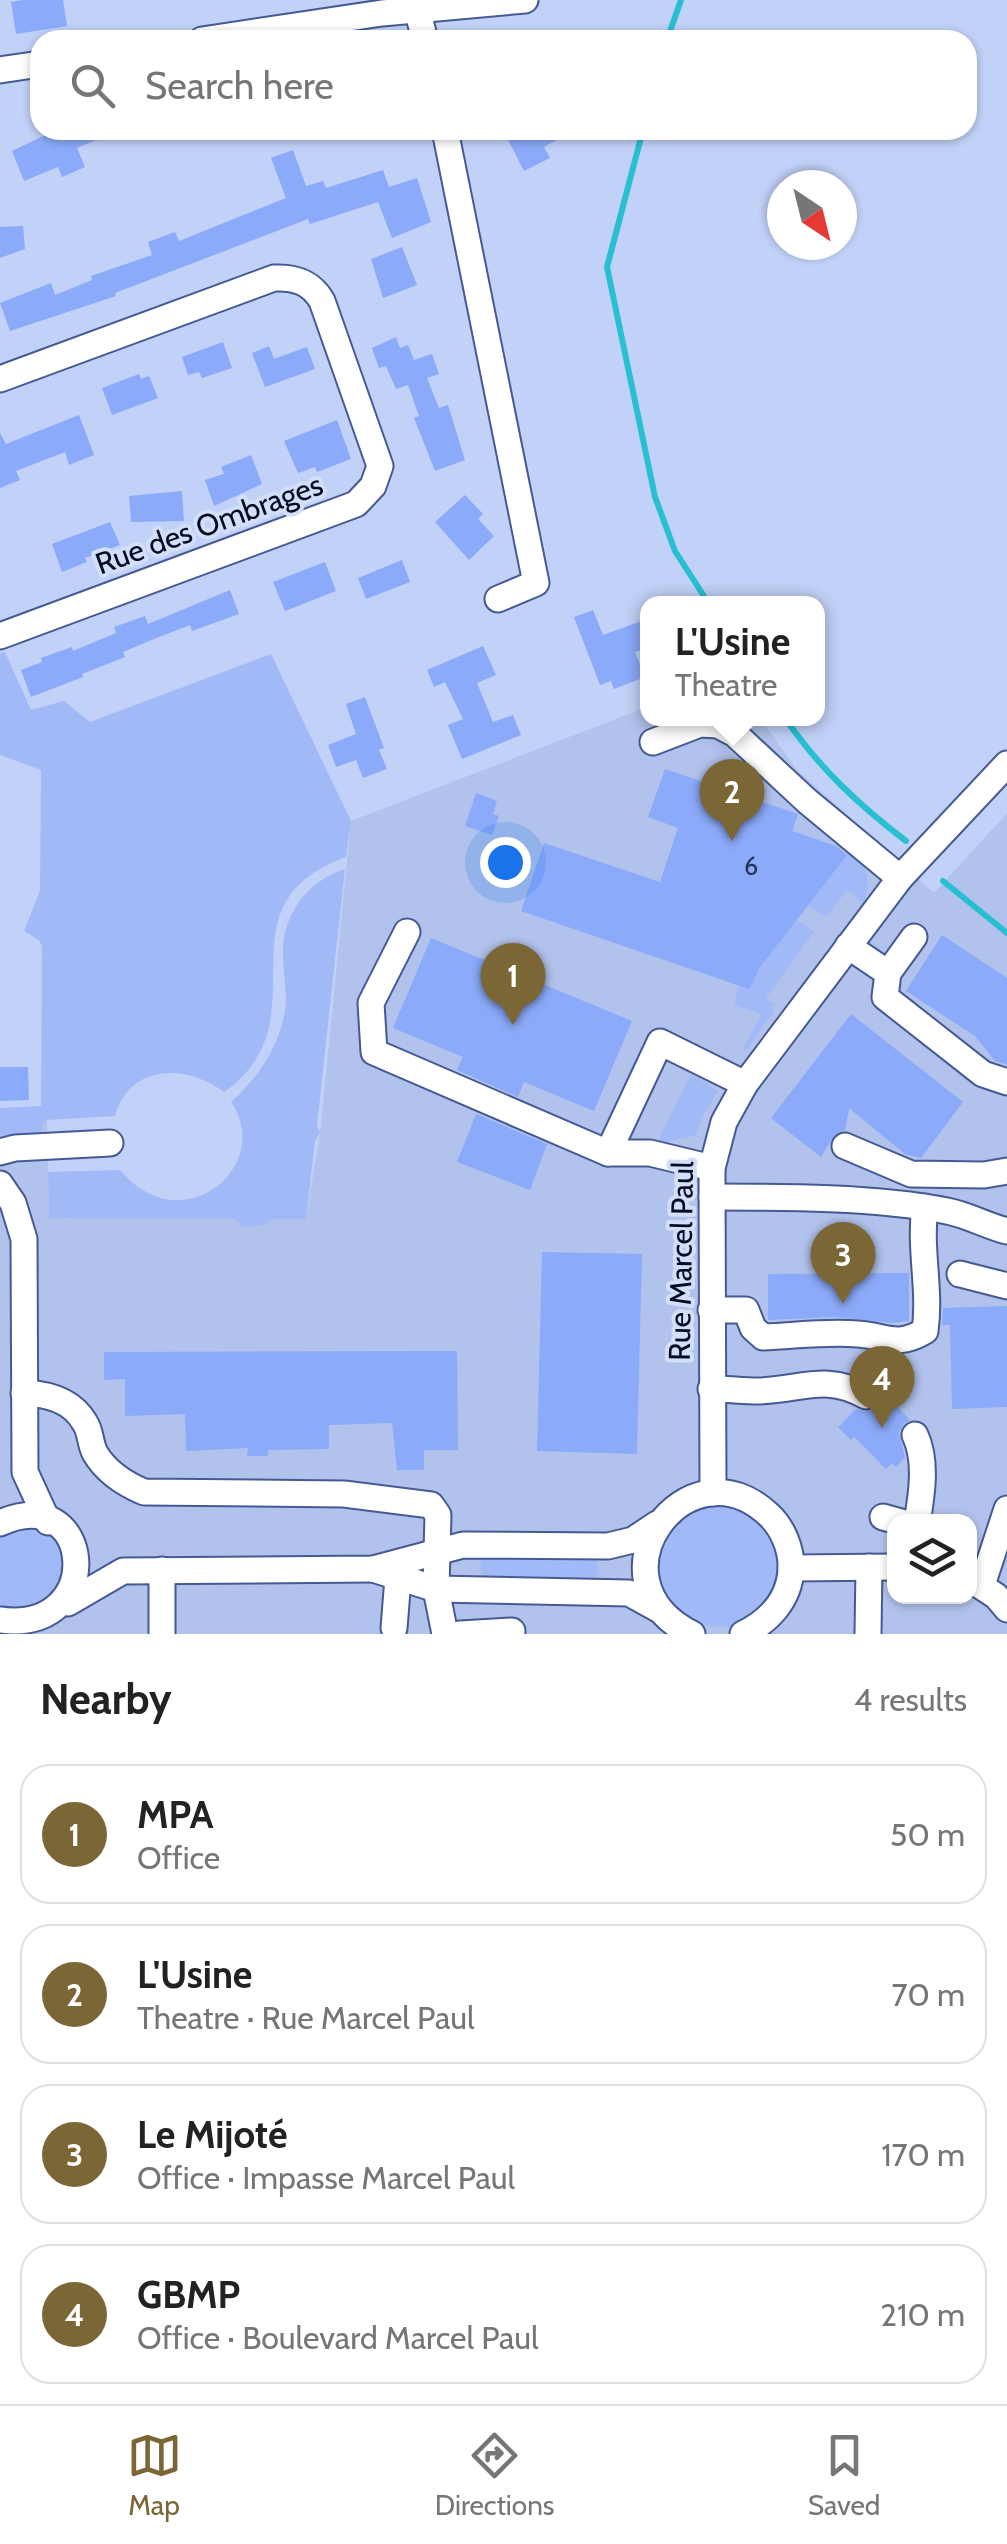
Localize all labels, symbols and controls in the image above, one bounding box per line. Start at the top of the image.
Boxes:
search box [30,30,977,140]
icon: search [65,58,120,113]
text: Search here [145,62,334,109]
north arrow [767,170,857,260]
street label: Rue des Ombrages [90,466,328,582]
popup [640,596,825,726]
text: L'Usine [675,618,790,665]
text: Theatre [675,665,777,704]
pin: 2 [700,758,764,841]
your location [480,837,531,888]
house number: 6 [744,851,758,881]
pin: 1 [480,942,546,1025]
street label: Rue Marcel Paul [661,1161,701,1361]
pin: 3 [810,1222,876,1304]
pin: 4 [850,1346,914,1428]
map controls [887,1514,977,1604]
button: layers [887,1514,977,1604]
text: Nearby [40,1673,172,1725]
text: 4 results [854,1680,967,1719]
text: MPA [137,1791,213,1838]
text: 1 [69,1815,80,1854]
text: 50 m [890,1815,965,1854]
text: Office [137,1838,220,1877]
text: L'Usine [137,1951,252,1998]
text: 2 [66,1975,83,2014]
text: 70 m [892,1975,965,2014]
text: Theatre · Rue Marcel Paul [137,1998,475,2037]
text: Le Mijoté [137,2111,287,2158]
text: 3 [66,2135,83,2174]
text: 170 m [881,2135,965,2174]
text: Office · Impasse Marcel Paul [137,2158,515,2197]
text: GBMP [137,2271,240,2318]
text: 4 [65,2295,84,2334]
text: 210 m [880,2295,965,2334]
text: Office · Boulevard Marcel Paul [137,2318,539,2357]
tab: Map [127,2428,182,2522]
tab: Directions [435,2428,554,2522]
tab: Saved [808,2428,880,2522]

